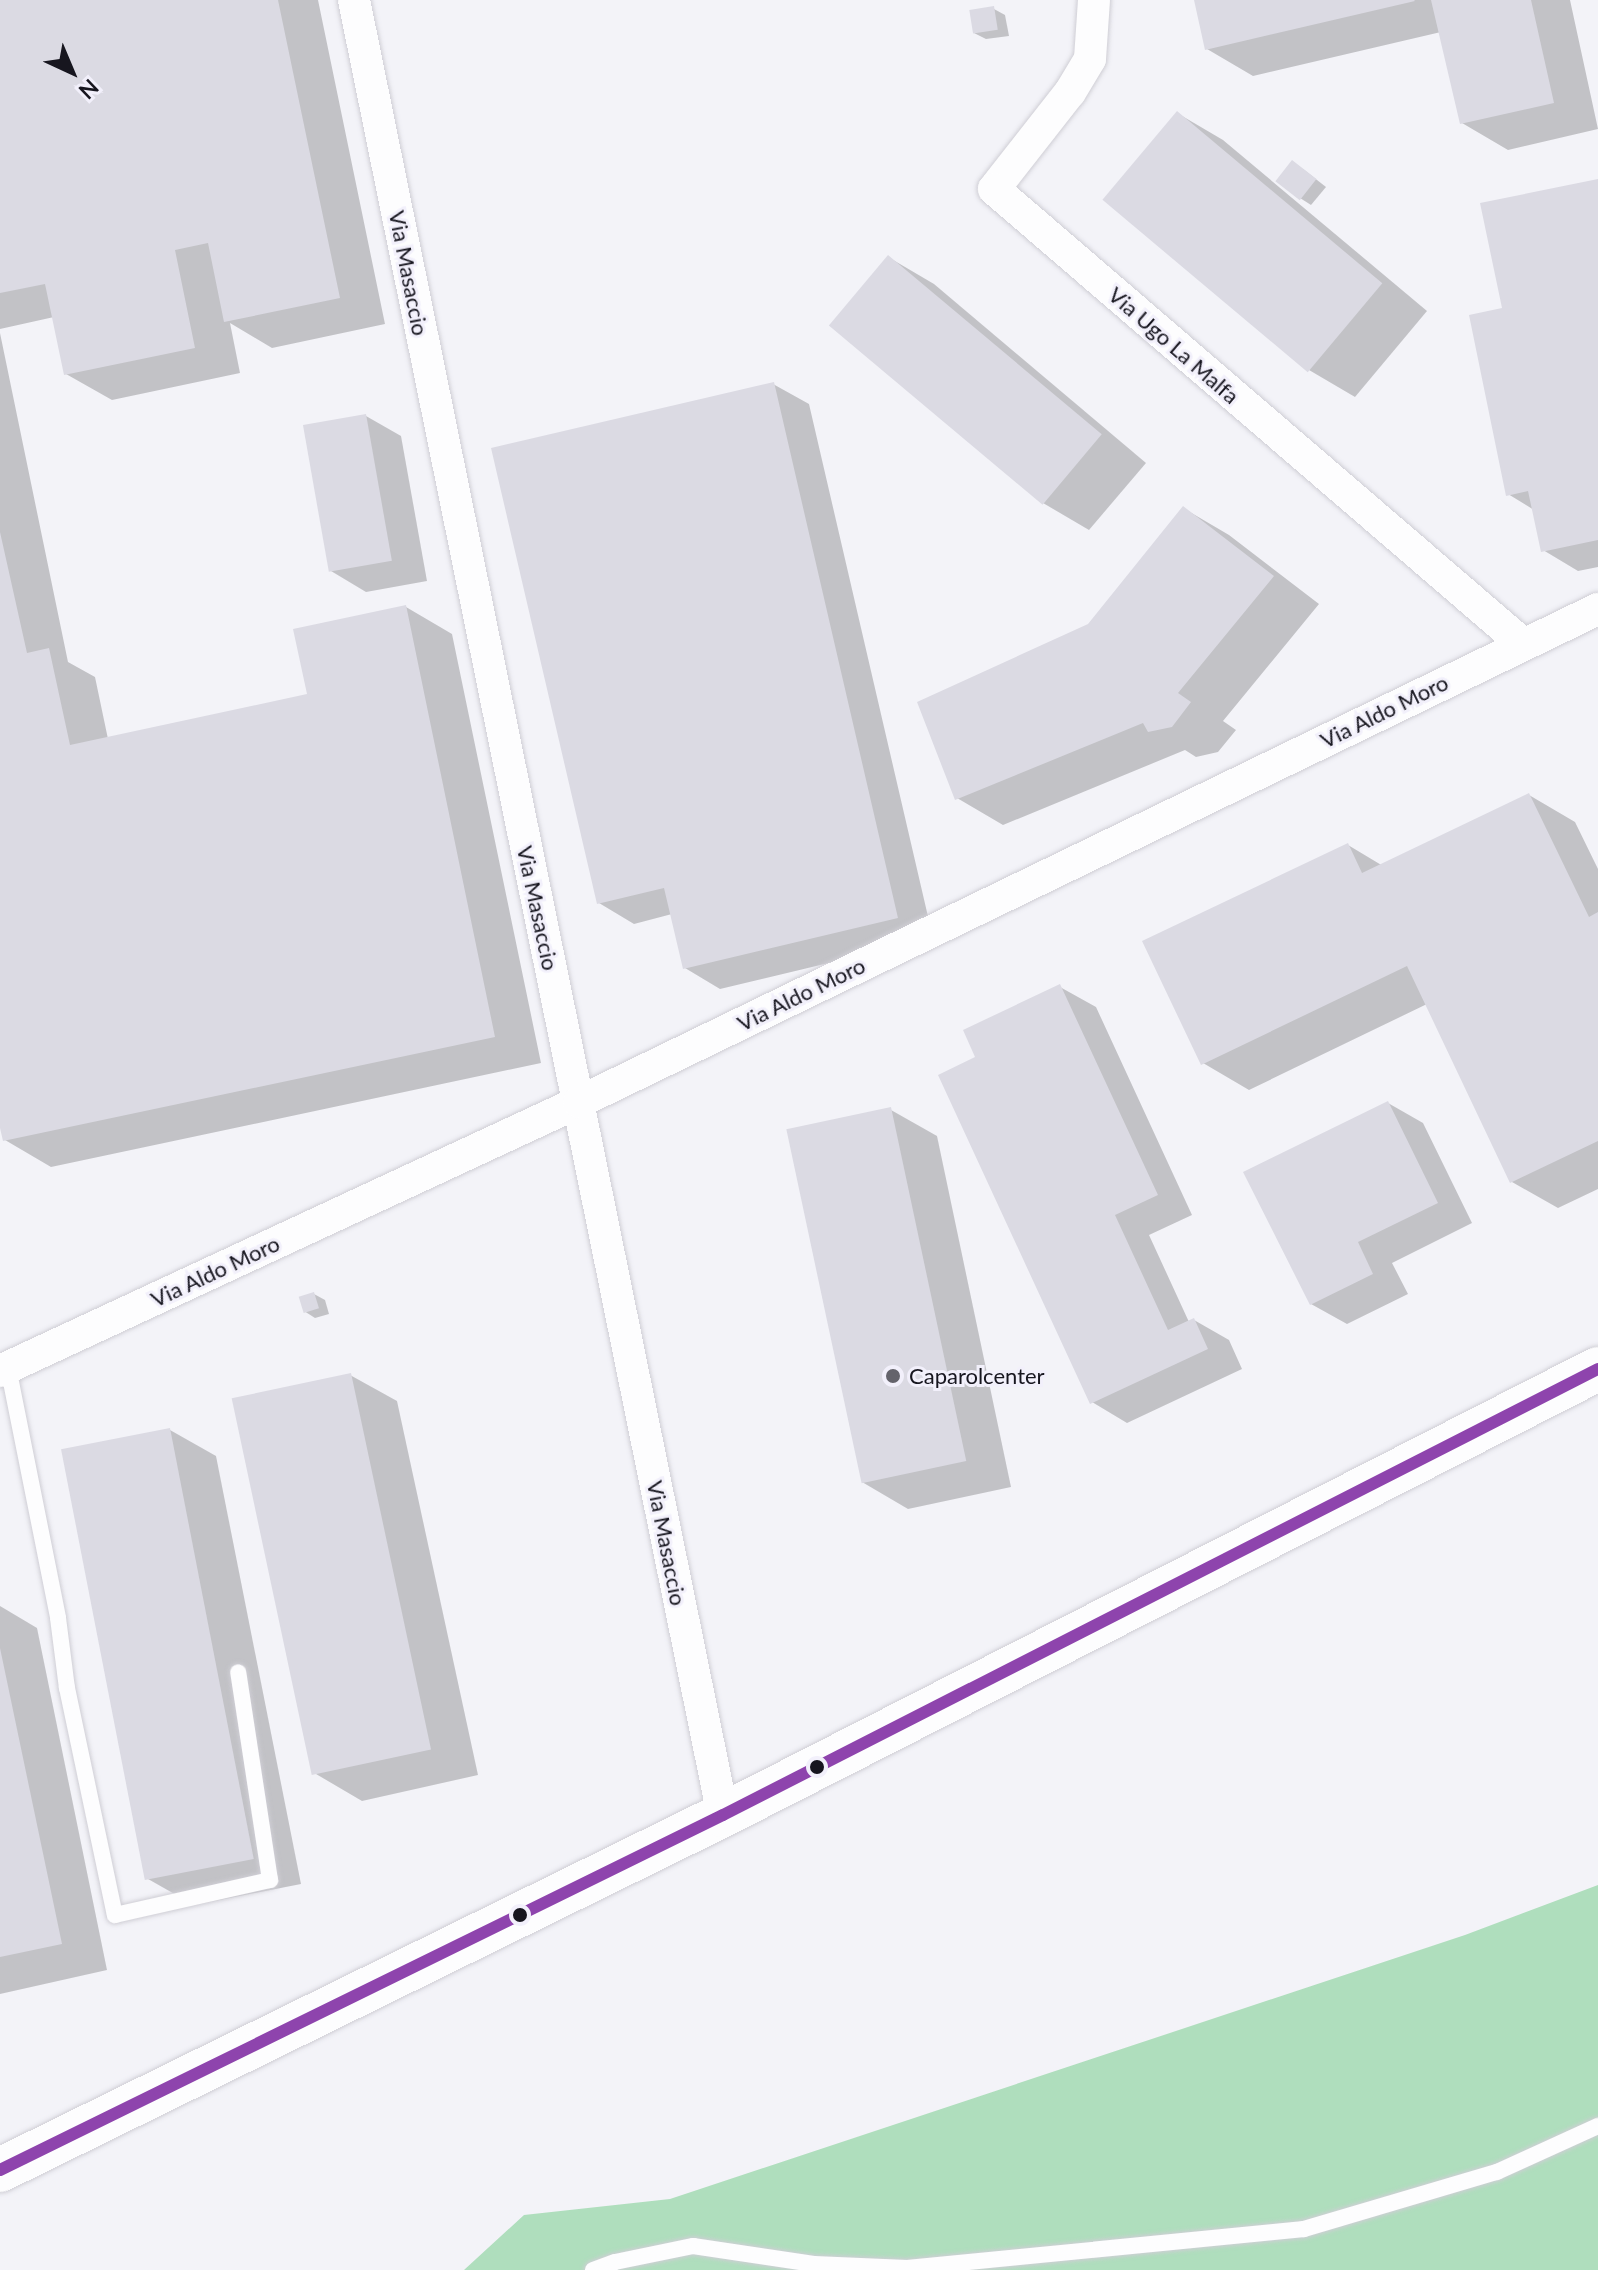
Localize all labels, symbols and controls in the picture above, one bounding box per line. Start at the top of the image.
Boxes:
north arrow [32,32,112,112]
text: N [74,74,105,105]
street label: Via Masaccio [384,208,434,338]
street label: Via Ugo La Malfa [1103,281,1245,409]
street label: Via Aldo Moro [1315,668,1453,754]
street label: Via Masaccio [512,843,564,973]
street label: Via Aldo Moro [732,951,870,1037]
street label: Via Aldo Moro [146,1229,284,1313]
place label: Caparolcenter [909,1363,1045,1389]
marker: Caparolcenter [884,1367,902,1385]
street label: Via Masaccio [642,1478,692,1608]
unlabelled marker [809,1759,825,1775]
unlabelled marker [512,1907,528,1923]

